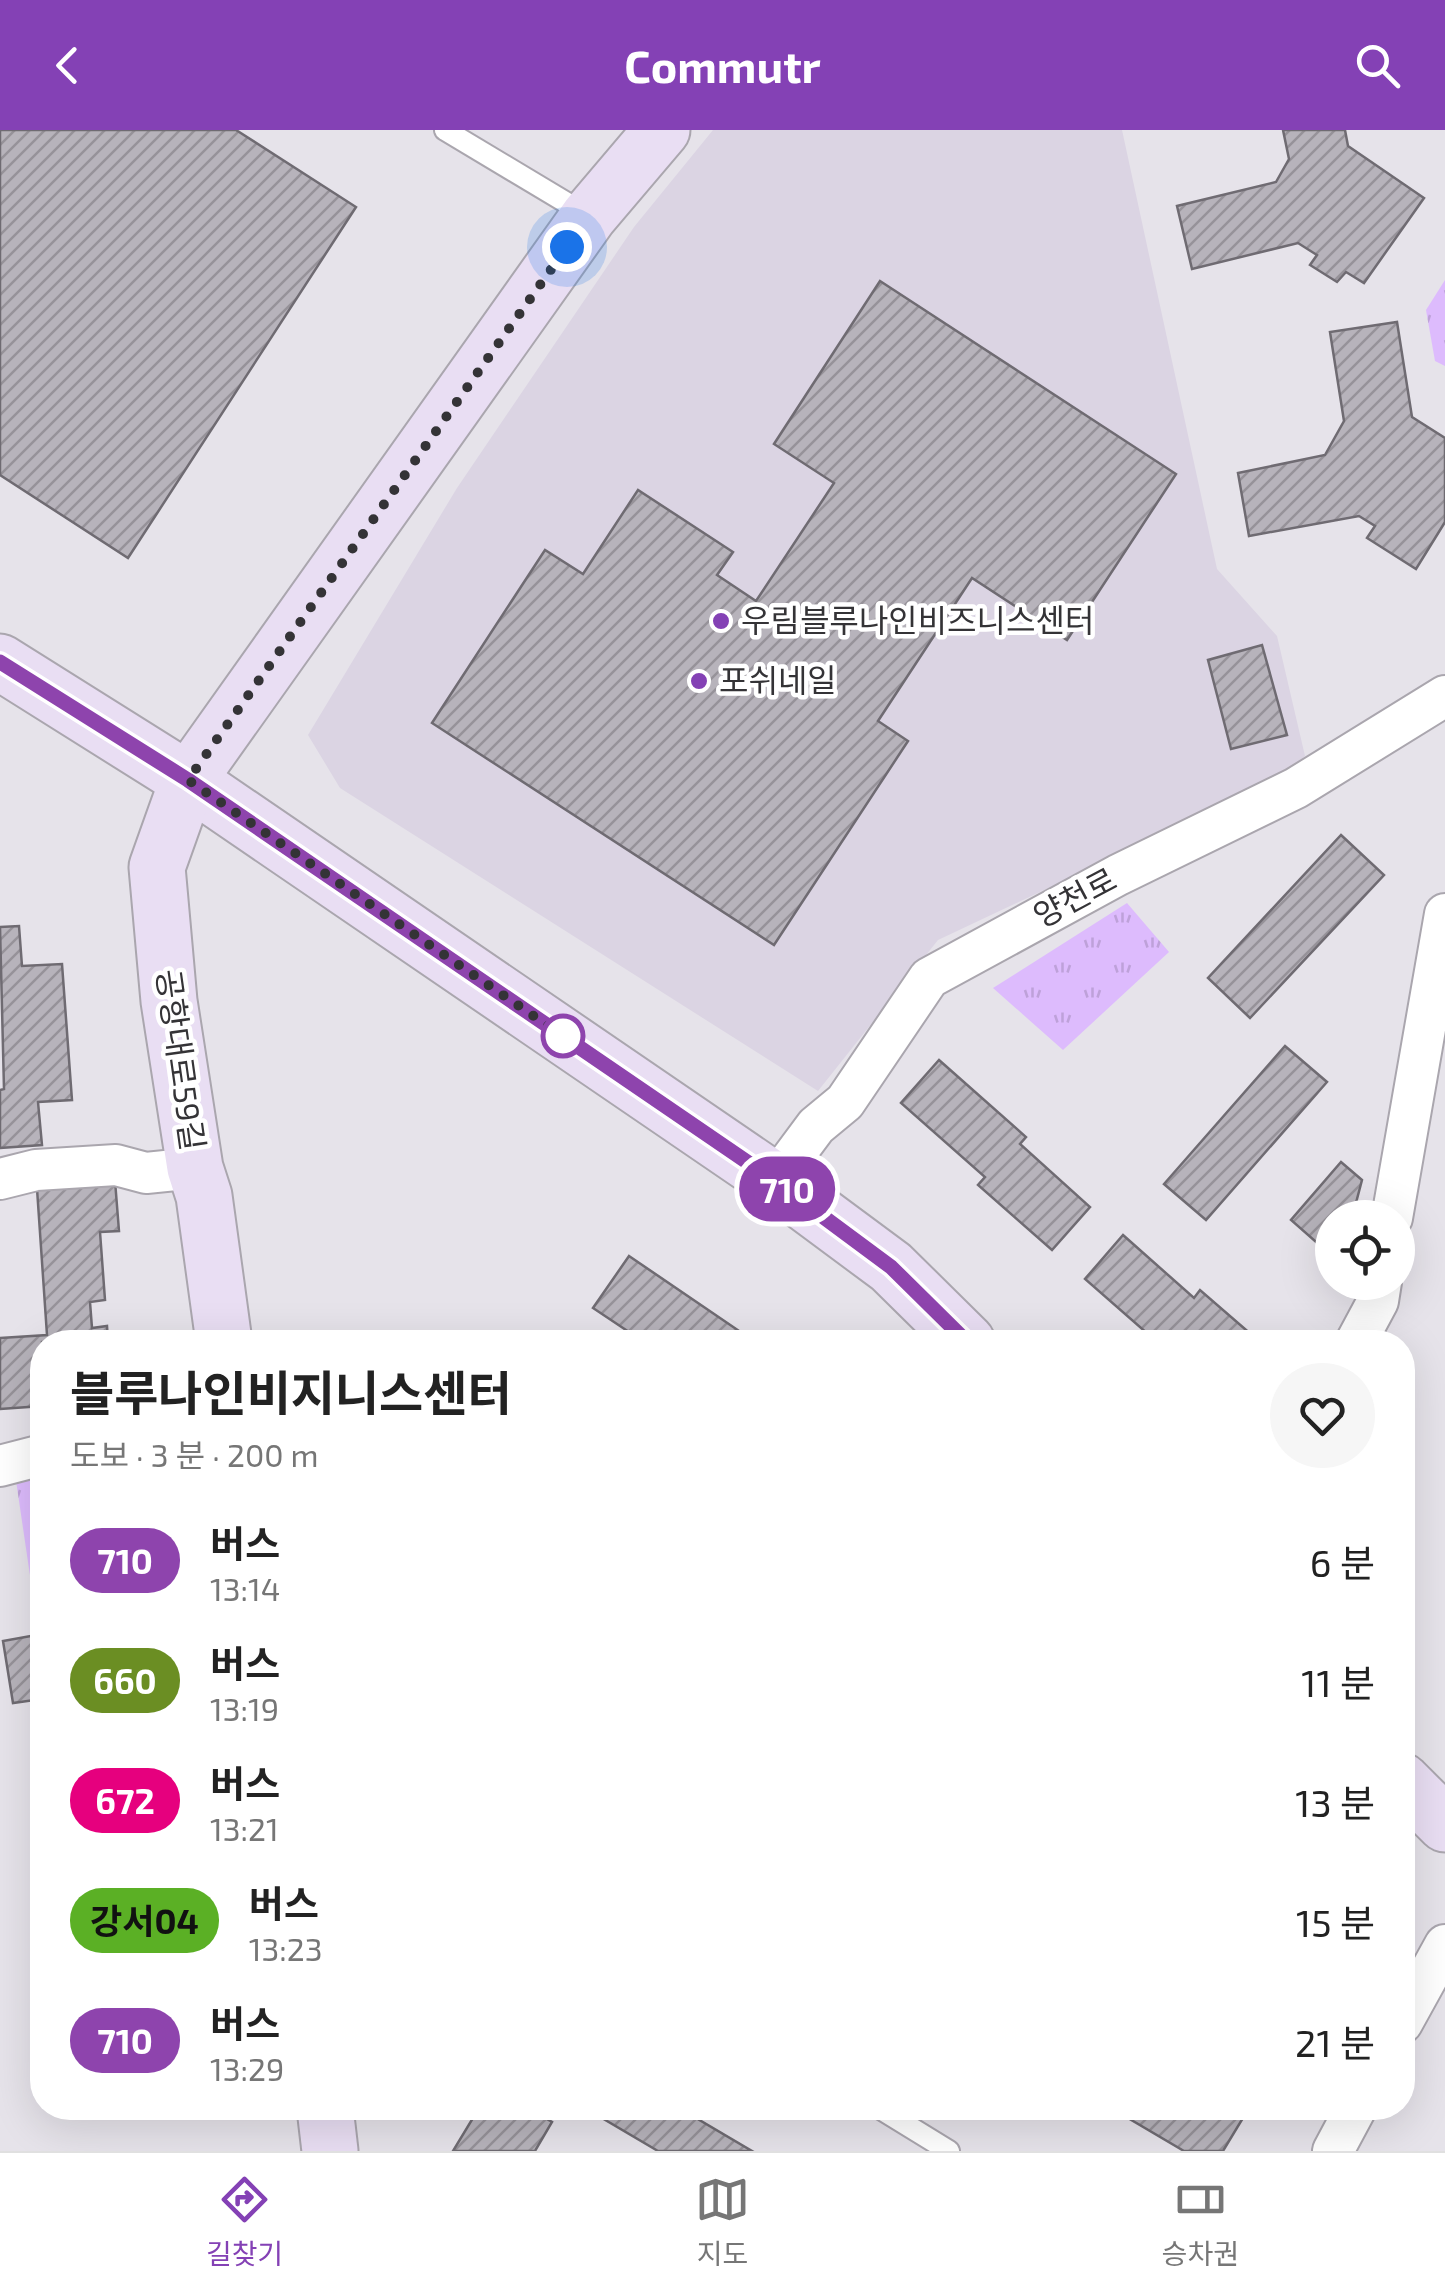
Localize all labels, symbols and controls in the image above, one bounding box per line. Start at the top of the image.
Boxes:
icon: back [40,38,95,93]
text: Commutr [624,38,821,92]
icon: search [1350,38,1405,93]
your location [542,222,592,272]
place label: 우림블루나인비즈니스센터 [741,600,1094,638]
marker: 우림블루나인비즈니스센터 [710,610,732,632]
place label: 포쉬네일 [719,660,837,698]
marker: 포쉬네일 [688,670,710,692]
street label: 양천로 [1026,859,1122,934]
street label: 공항대로59길 [150,967,214,1153]
unlabelled marker [542,1015,584,1057]
line badge: 710 [730,1156,844,1222]
text: 710 [759,1168,815,1210]
map controls [1315,1200,1415,1300]
button: locate [1315,1200,1415,1300]
text: 블루나인비지니스센터 [70,1363,512,1421]
button: heart [1270,1363,1375,1468]
text: 도보 · 3 분 · 200 m [70,1435,319,1473]
text: 버스 [210,1520,280,1566]
text: 710 [97,1539,153,1581]
text: 6 분 [1310,1539,1375,1585]
text: 13:14 [210,1569,281,1607]
text: 버스 [210,1640,280,1686]
text: 660 [93,1659,157,1701]
text: 11 분 [1301,1659,1375,1705]
text: 13:19 [210,1689,279,1727]
text: 버스 [210,1760,280,1806]
text: 672 [95,1779,155,1821]
text: 13 분 [1295,1779,1375,1825]
text: 13:21 [210,1809,279,1847]
text: 버스 [249,1880,319,1926]
text: 강서04 [90,1899,199,1941]
text: 15 분 [1296,1899,1375,1945]
text: 13:23 [249,1929,323,1967]
text: 버스 [210,2000,280,2046]
text: 710 [97,2019,153,2061]
text: 21 분 [1295,2019,1375,2065]
text: 13:29 [210,2049,284,2087]
tab: 길찾기 [206,2172,283,2272]
tab: 지도 [695,2172,750,2272]
tab: 승차권 [1162,2172,1239,2272]

